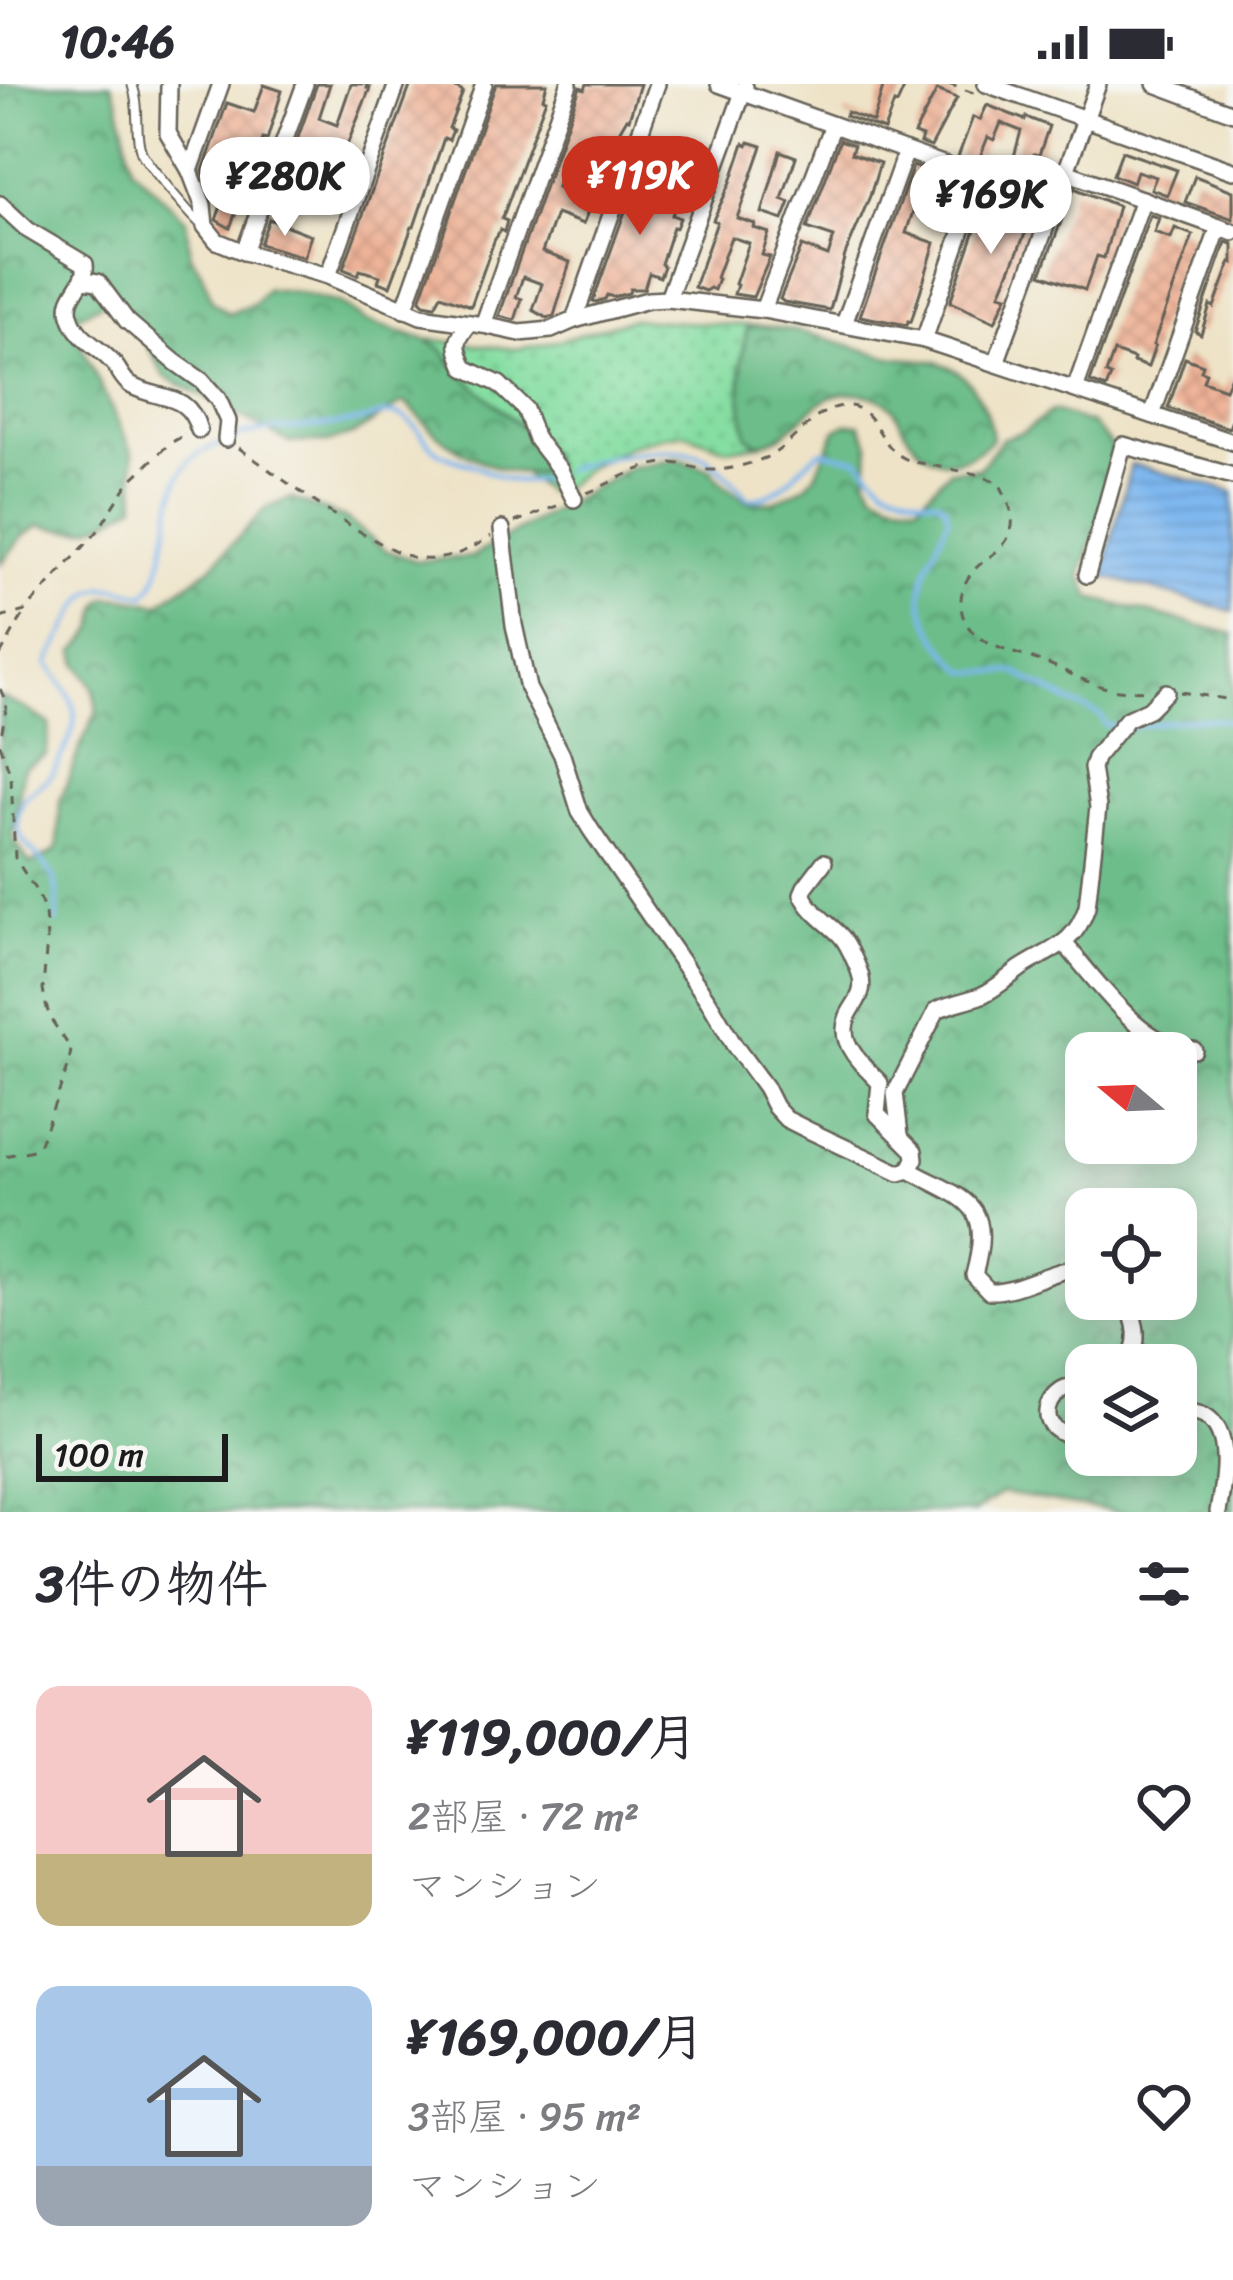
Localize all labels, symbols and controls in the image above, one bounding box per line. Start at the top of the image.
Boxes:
text: 10:46 [60,2,175,82]
pin: ¥119K [556,136,724,238]
pin: ¥280K [201,137,369,239]
text: ¥119K [589,140,691,209]
text: ¥280K [227,141,343,210]
pin: ¥169K [907,155,1075,257]
text: ¥169K [937,159,1045,228]
north arrow [1065,1032,1197,1164]
map controls [1065,1032,1197,1476]
button: locate [1065,1188,1197,1320]
button: layers [1065,1344,1197,1476]
text: 100 m [54,1426,144,1484]
scale bar [36,1428,228,1481]
text: 3件の物件 [36,1539,268,1629]
icon: filters [1131,1551,1197,1617]
text: ¥119,000/月 [408,1692,698,1782]
icon: home [132,1734,276,1878]
icon: heart [1131,1773,1197,1839]
text: 2部屋 · 72 m² [408,1782,639,1851]
text: マンション [408,1851,601,1920]
text: ¥169,000/月 [408,1992,705,2082]
icon: home [132,2034,276,2178]
icon: heart [1131,2073,1197,2139]
text: 3部屋 · 95 m² [408,2082,641,2151]
text: マンション [408,2151,601,2220]

